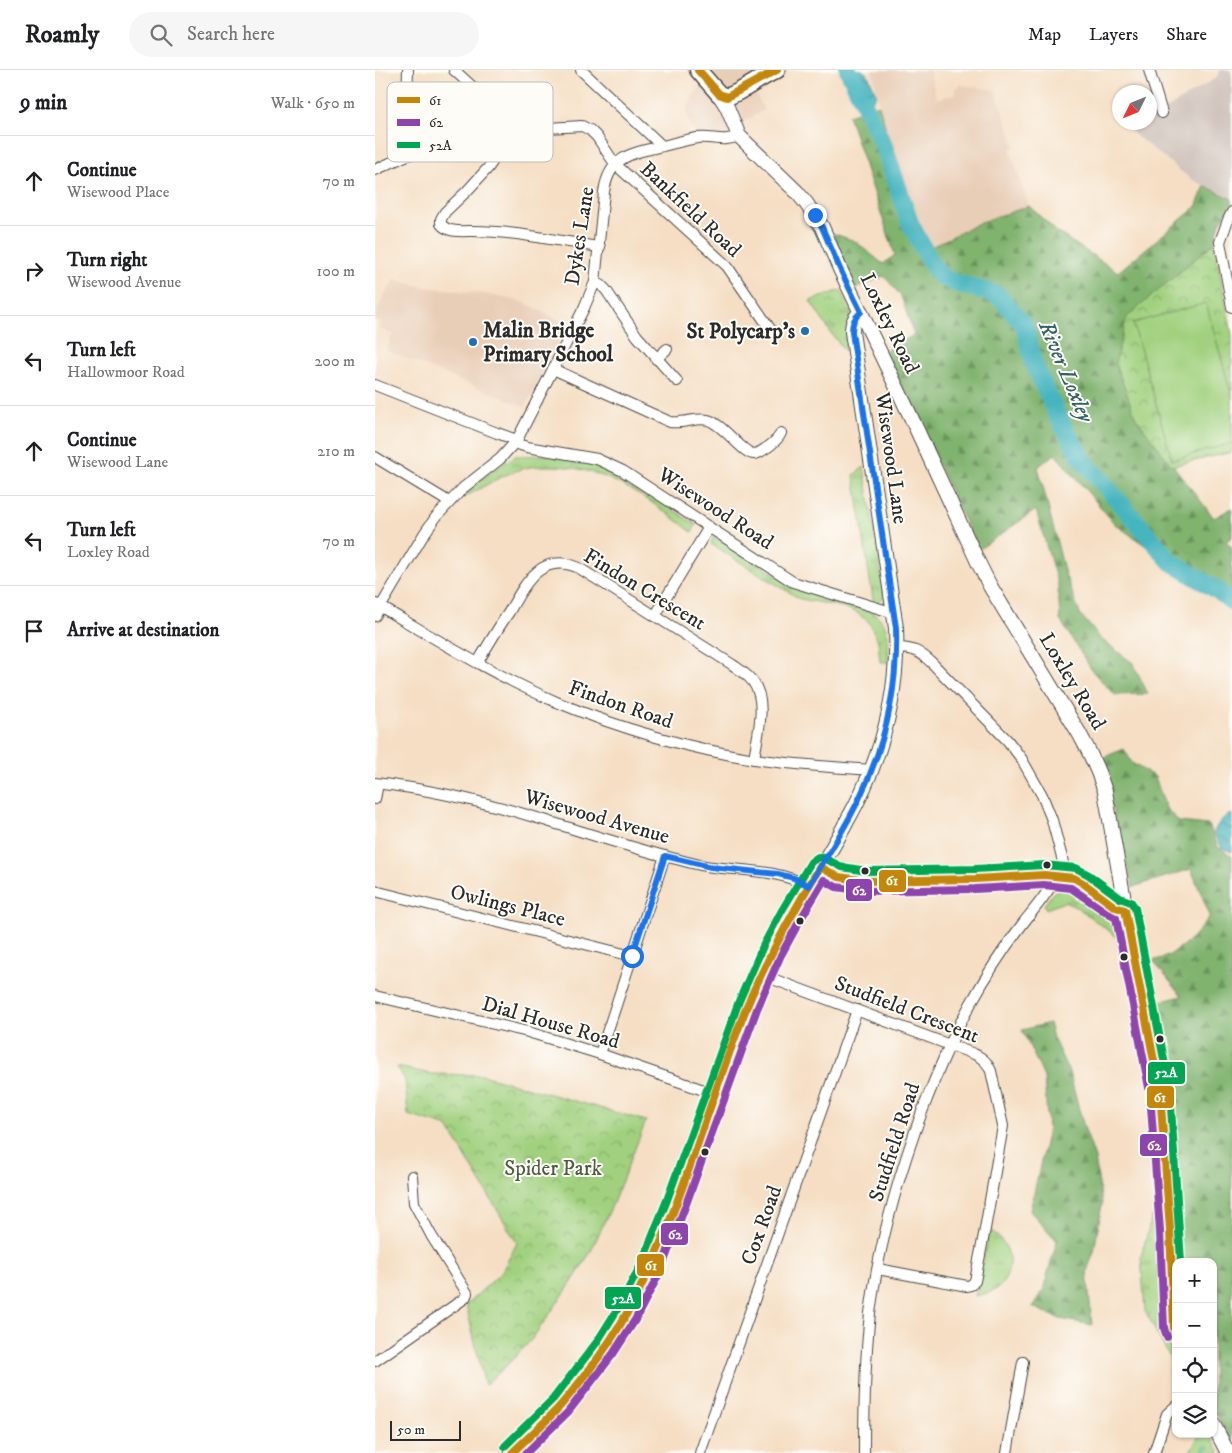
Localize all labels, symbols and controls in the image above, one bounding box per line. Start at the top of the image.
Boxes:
search box [129,12,479,57]
text: Roamly [25,20,99,50]
icon: search [147,21,175,49]
text: Search here [187,23,275,46]
text: Map [1028,24,1061,46]
text: Layers [1089,24,1138,46]
text: Share [1166,24,1207,46]
legend [387,82,553,162]
north arrow [1112,85,1157,130]
text: 9 min [20,90,67,116]
text: 61 [429,92,441,110]
text: Walk · 650 m [271,93,355,113]
text: 62 [429,114,443,132]
text: 52A [429,137,453,155]
street label: Bankfield Road [634,156,747,264]
text: Continue [67,159,137,182]
icon: ahead [20,167,48,195]
text: 70 m [323,171,355,191]
text: Wisewood Place [67,182,169,202]
street label: Dykes Lane [559,185,601,287]
route end [804,204,827,227]
text: Turn right [67,249,147,272]
icon: right [20,257,48,285]
text: 100 m [317,261,355,281]
street label: Loxley Road [854,269,925,378]
text: Wisewood Avenue [67,272,181,292]
water label: River Loxley [1032,316,1100,428]
place label: Malin Bridge Primary School [483,318,614,368]
place label: St Polycarp's [687,319,795,345]
marker: St Polycarp's [799,325,811,337]
marker: Malin Bridge Primary School [467,336,479,348]
text: Turn left [67,339,136,362]
icon: left [20,347,48,375]
text: 200 m [314,351,355,371]
text: Hallowmoor Road [67,362,185,382]
street label: Wisewood Lane [869,390,913,526]
text: Continue [67,429,137,452]
icon: ahead [20,437,48,465]
text: 210 m [317,441,355,461]
text: Wisewood Lane [67,452,168,472]
street label: Wisewood Road [652,461,779,556]
text: Turn left [67,519,136,542]
icon: left [20,527,48,555]
text: 70 m [323,531,355,551]
text: Loxley Road [67,542,150,562]
street label: Findon Crescent [579,543,711,637]
icon: arrive [20,617,48,645]
text: Arrive at destination [67,619,219,642]
street label: Loxley Road [1033,628,1112,735]
street label: Findon Road [565,675,677,735]
street label: Wisewood Avenue [520,784,673,850]
unlabelled marker [1042,860,1052,870]
unlabelled marker [860,866,870,876]
line badge: 61 [878,869,907,893]
text: 61 [886,872,898,890]
line badge: 62 [845,878,873,902]
street label: Owlings Place [448,879,568,933]
text: 62 [852,882,867,900]
unlabelled marker [795,916,805,926]
route start [621,945,644,968]
unlabelled marker [1119,952,1129,962]
street label: Studfield Crescent [831,970,983,1050]
street label: Dial House Road [479,991,623,1055]
unlabelled marker [1155,1034,1165,1044]
line badge: 52A [1147,1061,1186,1085]
text: 52A [1154,1064,1178,1082]
street label: Studfield Road [863,1079,927,1205]
line badge: 61 [1146,1085,1175,1109]
text: 61 [1154,1089,1166,1107]
line badge: 62 [1139,1133,1168,1157]
text: 62 [1147,1137,1162,1155]
unlabelled marker [700,1147,710,1157]
park label: Spider Park [504,1156,602,1182]
street label: Cox Road [736,1182,788,1269]
line badge: 62 [660,1222,689,1246]
text: 62 [668,1226,683,1244]
line badge: 61 [636,1253,665,1277]
text: 61 [645,1257,657,1275]
map controls [1172,1258,1217,1438]
button: + [1172,1258,1217,1303]
line badge: 52A [604,1286,642,1310]
text: 52A [611,1290,635,1308]
button: − [1172,1303,1217,1348]
button: locate [1172,1348,1217,1393]
button: layers [1172,1393,1217,1438]
scale bar [390,1418,461,1441]
text: 50 m [397,1421,425,1439]

